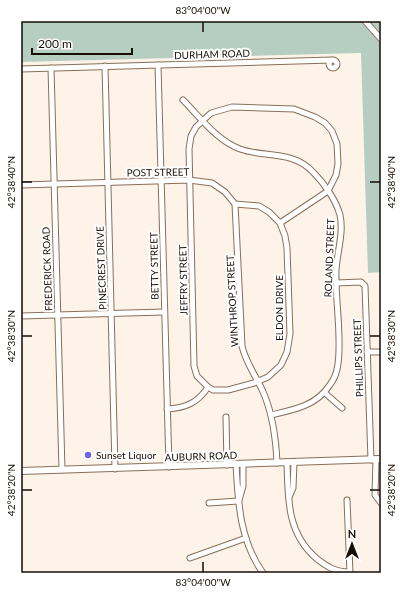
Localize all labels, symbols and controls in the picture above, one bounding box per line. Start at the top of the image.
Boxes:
text: 83°04'00"W [175,4,231,16]
scale bar [32,30,132,56]
text: 200 m [38,36,72,51]
street label: DURHAM ROAD [174,47,251,61]
text: 42°38'40"N [5,156,17,208]
text: 42°38'40"N [385,156,397,208]
street label: POST STREET [127,165,190,179]
street label: ROLAND STREET [322,218,336,298]
street label: FREDERICK ROAD [40,226,54,311]
street label: PINECREST DRIVE [94,226,108,310]
street label: BETTY STREET [147,232,161,300]
street label: JEFFRY STREET [176,244,190,315]
street label: WINTHROP STREET [224,255,240,347]
street label: ELDON DRIVE [273,275,285,341]
text: 42°38'30"N [5,310,17,362]
text: 42°38'30"N [385,310,397,362]
street label: PHILLIPS STREET [351,318,365,397]
place label: Sunset Liquor [96,449,157,461]
street label: AUBURN ROAD [164,449,238,463]
marker: Sunset Liquor [83,450,93,460]
text: 42°38'20"N [5,464,17,516]
text: 42°38'20"N [385,464,397,516]
north arrow [332,524,372,564]
text: N [348,527,356,540]
text: 83°04'00"W [175,576,231,588]

